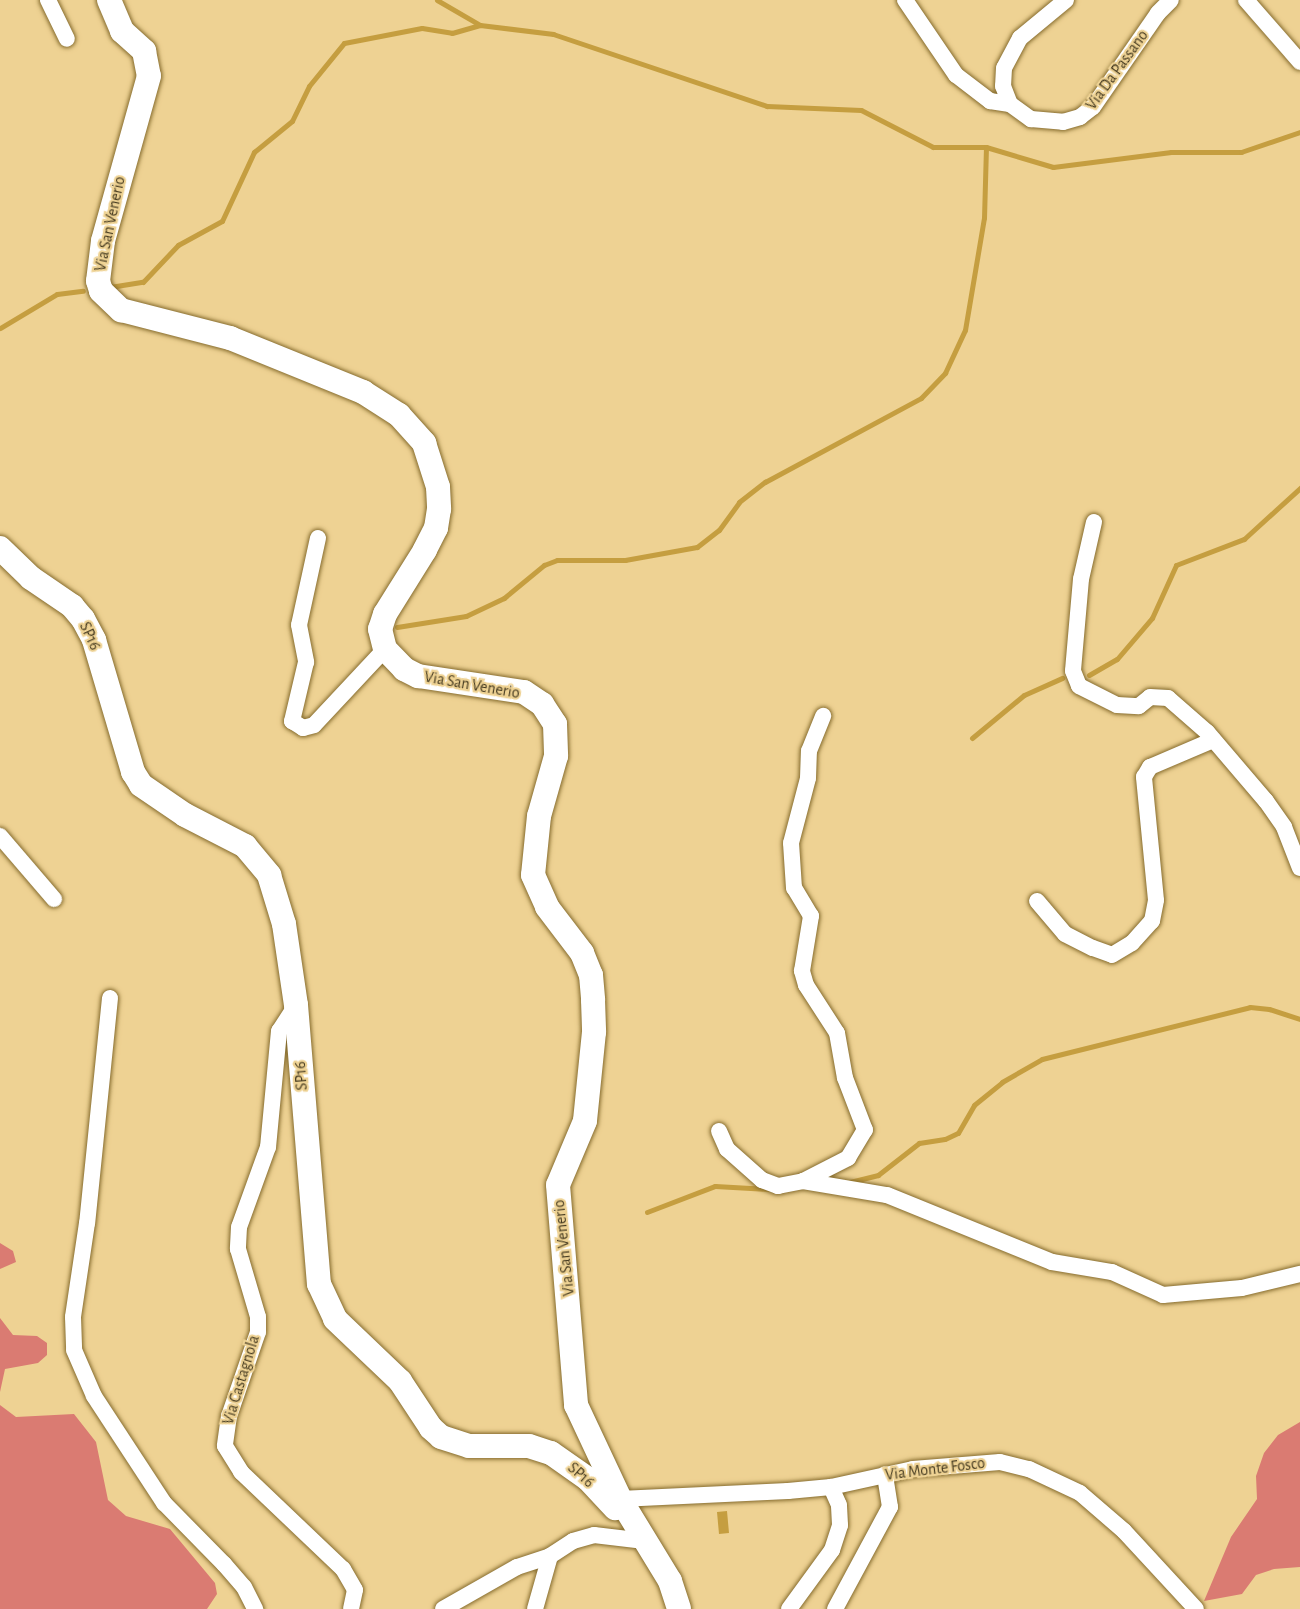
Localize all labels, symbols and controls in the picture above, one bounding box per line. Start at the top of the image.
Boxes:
street label: Via Da Passano [1082,26,1152,114]
street label: Via San Venerio [91,175,129,273]
street label: SP16 [75,619,105,653]
street label: Via San Venerio [423,667,521,703]
street label: SP16 [290,1061,312,1091]
street label: Via San Venerio [549,1199,579,1297]
street label: Via Castagnola [218,1333,264,1427]
street label: Via Monte Fosco [884,1453,986,1485]
street label: SP16 [564,1458,598,1492]

